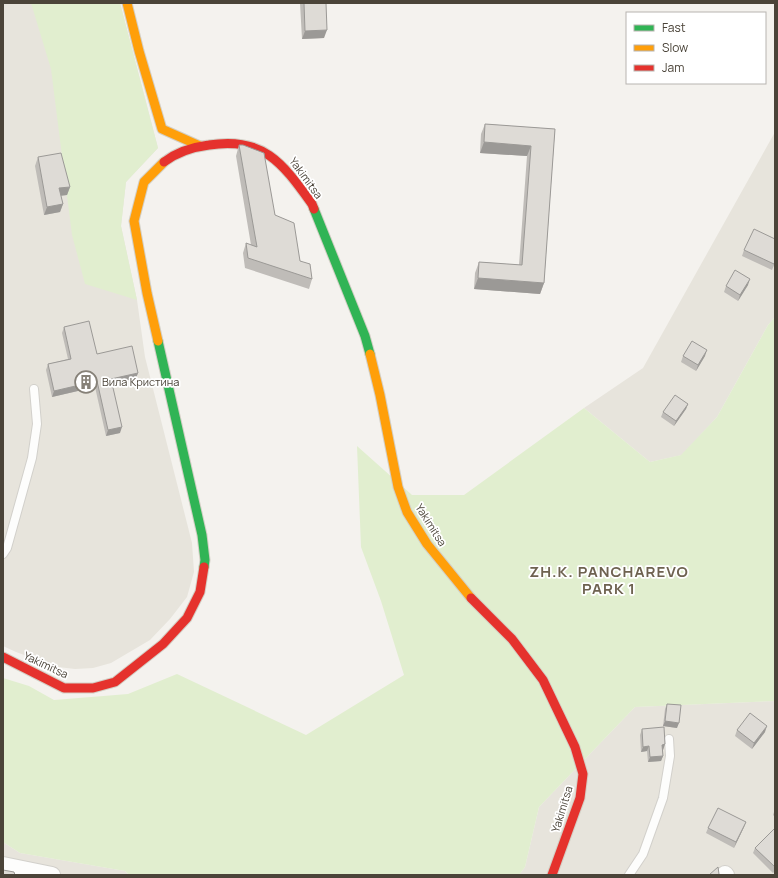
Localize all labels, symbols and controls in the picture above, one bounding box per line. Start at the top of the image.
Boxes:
legend [626,12,766,84]
text: Fast [662,19,686,36]
text: Slow [662,39,688,56]
text: Jam [662,59,684,76]
street label: Yakimitsa [286,154,326,201]
building icon: Вила Кристина [73,369,99,395]
place label: Вила Кристина [102,374,179,389]
street label: Yakimitsa [412,501,450,549]
district label: ZH.K. PANCHAREVO PARK 1 [529,561,689,599]
street label: Yakimitsa [21,648,71,681]
street label: Yakimitsa [547,784,576,834]

